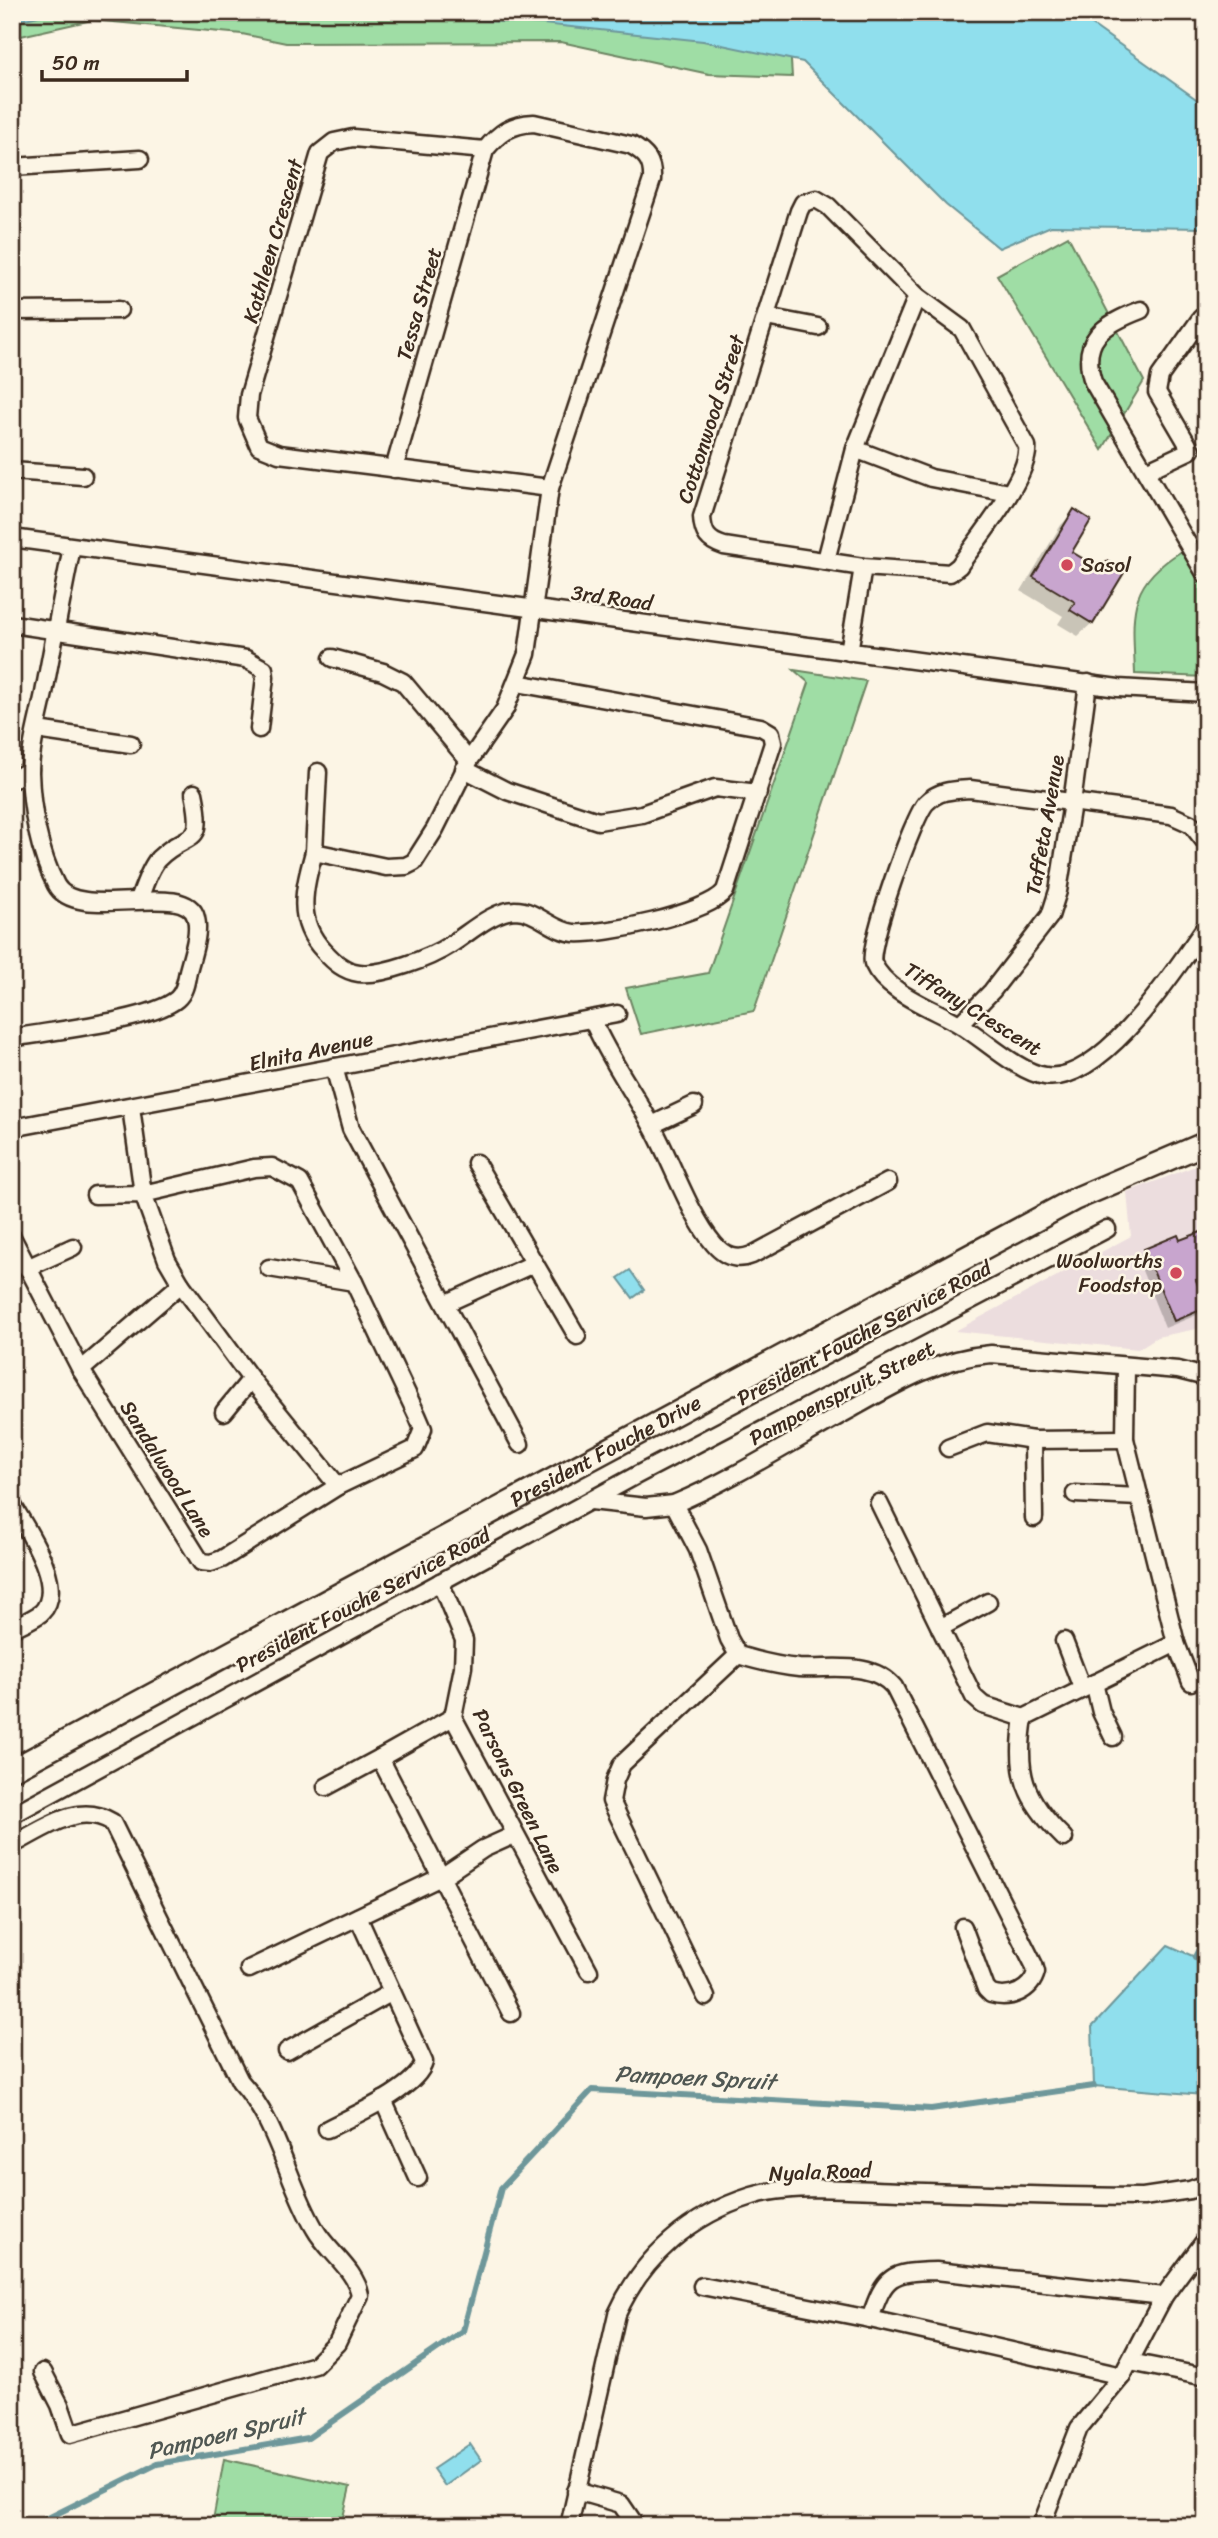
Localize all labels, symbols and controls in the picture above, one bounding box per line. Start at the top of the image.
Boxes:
scale bar [42,38,187,82]
text: 50 m [52,44,100,82]
street label: Kathleen Crescent [231,153,315,328]
street label: Tessa Street [385,243,453,365]
street label: Cottonwood Street [666,328,757,508]
place label: Sasol [1081,546,1132,584]
marker: Sasol [1059,557,1075,573]
street label: 3rd Road [569,573,657,623]
street label: Taffeta Avenue [1014,752,1076,898]
street label: Tiffany Crescent [896,951,1050,1067]
street label: Elnita Avenue [245,1019,377,1083]
place label: Woolworths Foodstop [1056,1242,1162,1304]
street label: President Fouche Service Road [730,1249,1000,1417]
marker: Woolworths Foodstop [1168,1265,1184,1281]
street label: Pampoenspruit Street [742,1330,942,1456]
street label: President Fouche Drive [503,1384,709,1518]
street label: Sandalwood Lane [109,1393,225,1545]
street label: President Fouche Service Road [229,1516,499,1684]
street label: Parsons Green Lane [461,1702,575,1880]
water label: Pampoen Spruit [614,2053,780,2103]
street label: Nyala Road [768,2151,874,2193]
water label: Pampoen Spruit [143,2395,312,2472]

